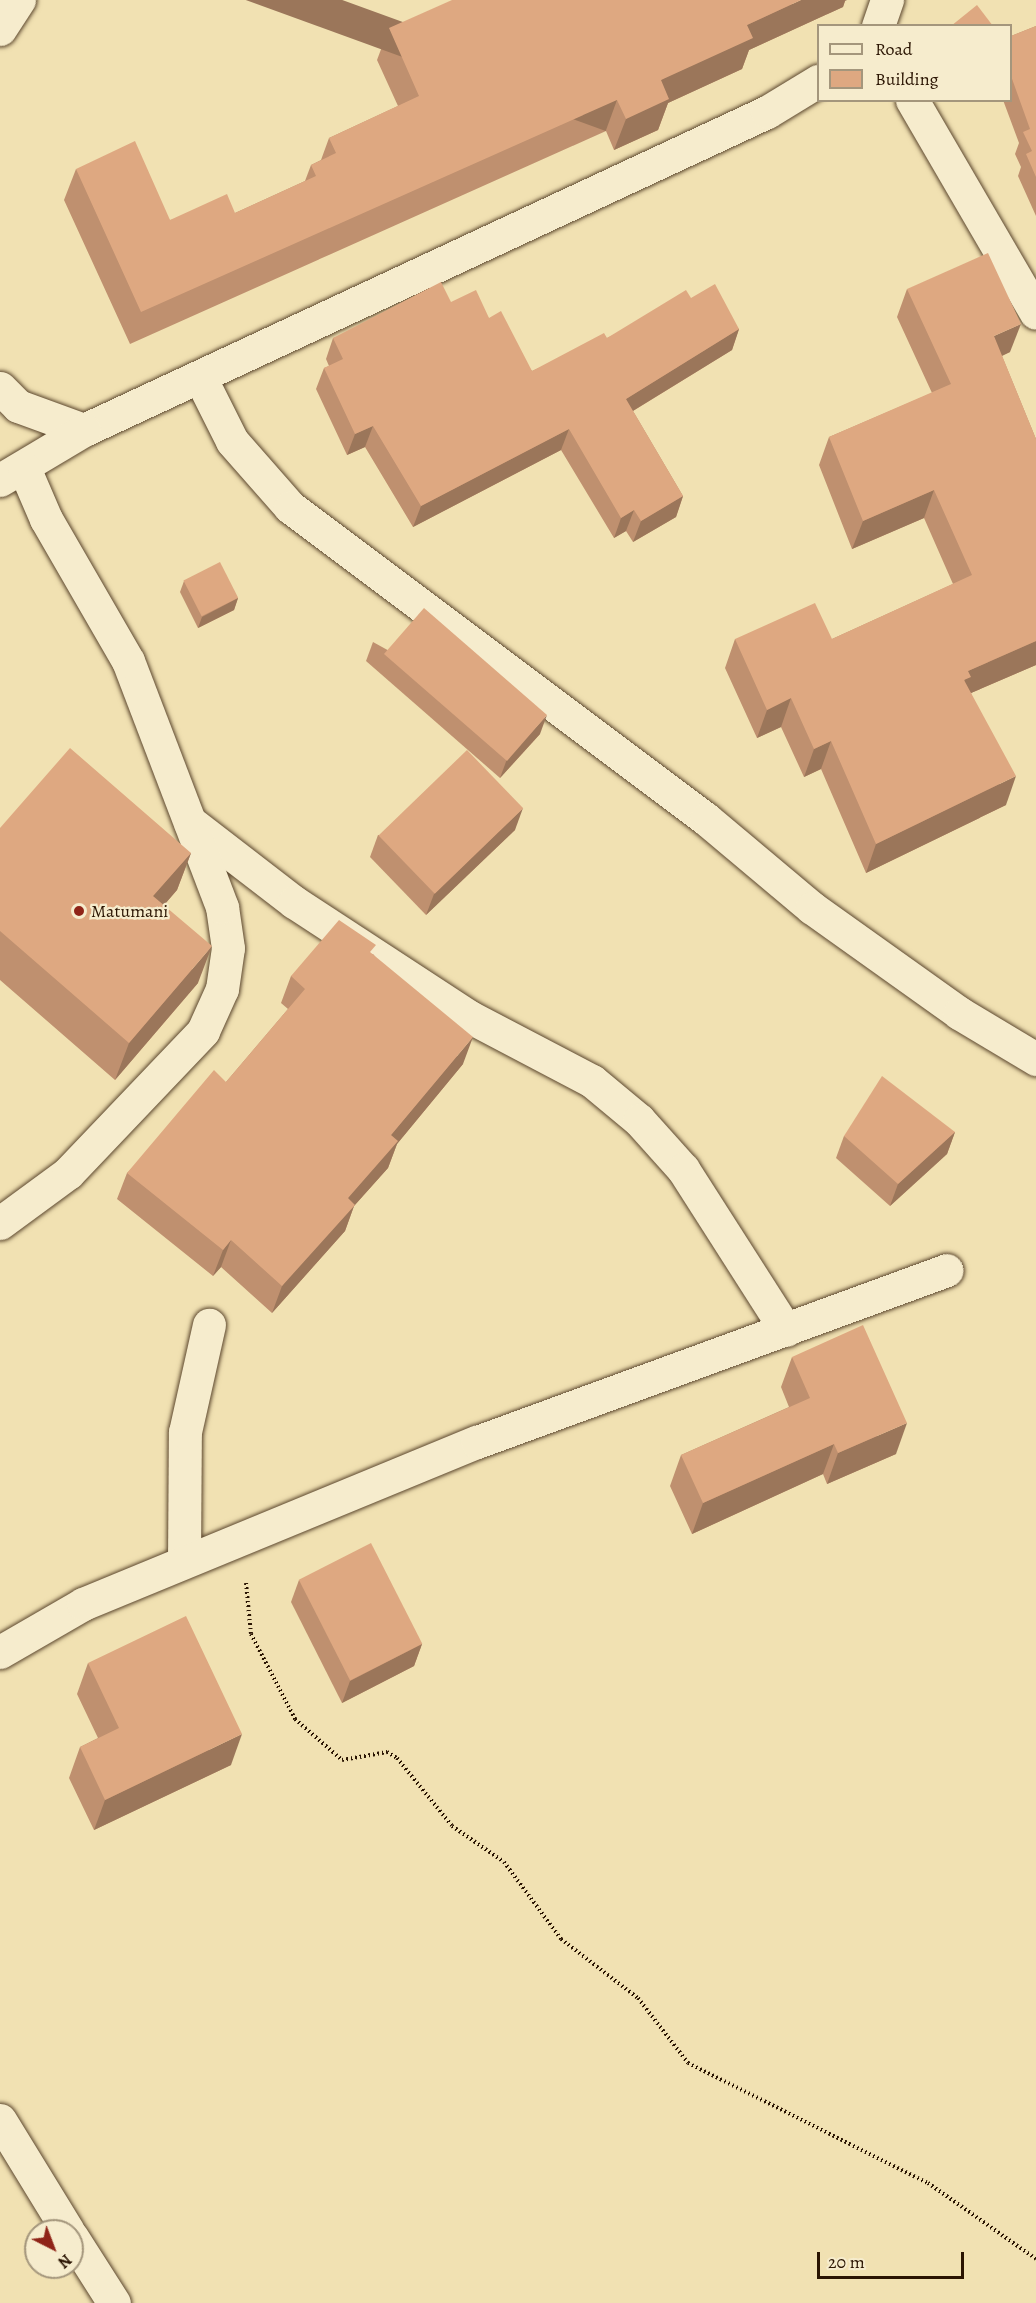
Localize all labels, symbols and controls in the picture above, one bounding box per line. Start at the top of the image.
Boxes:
legend [817,24,1012,102]
text: Road [875,37,912,61]
text: Building [875,67,939,91]
place label: Matumani [91,900,168,922]
marker: Matumani [72,904,86,918]
north arrow [24,2219,84,2279]
scale bar [820,2240,967,2278]
text: N [53,2249,76,2273]
text: 20 m [828,2250,865,2274]

